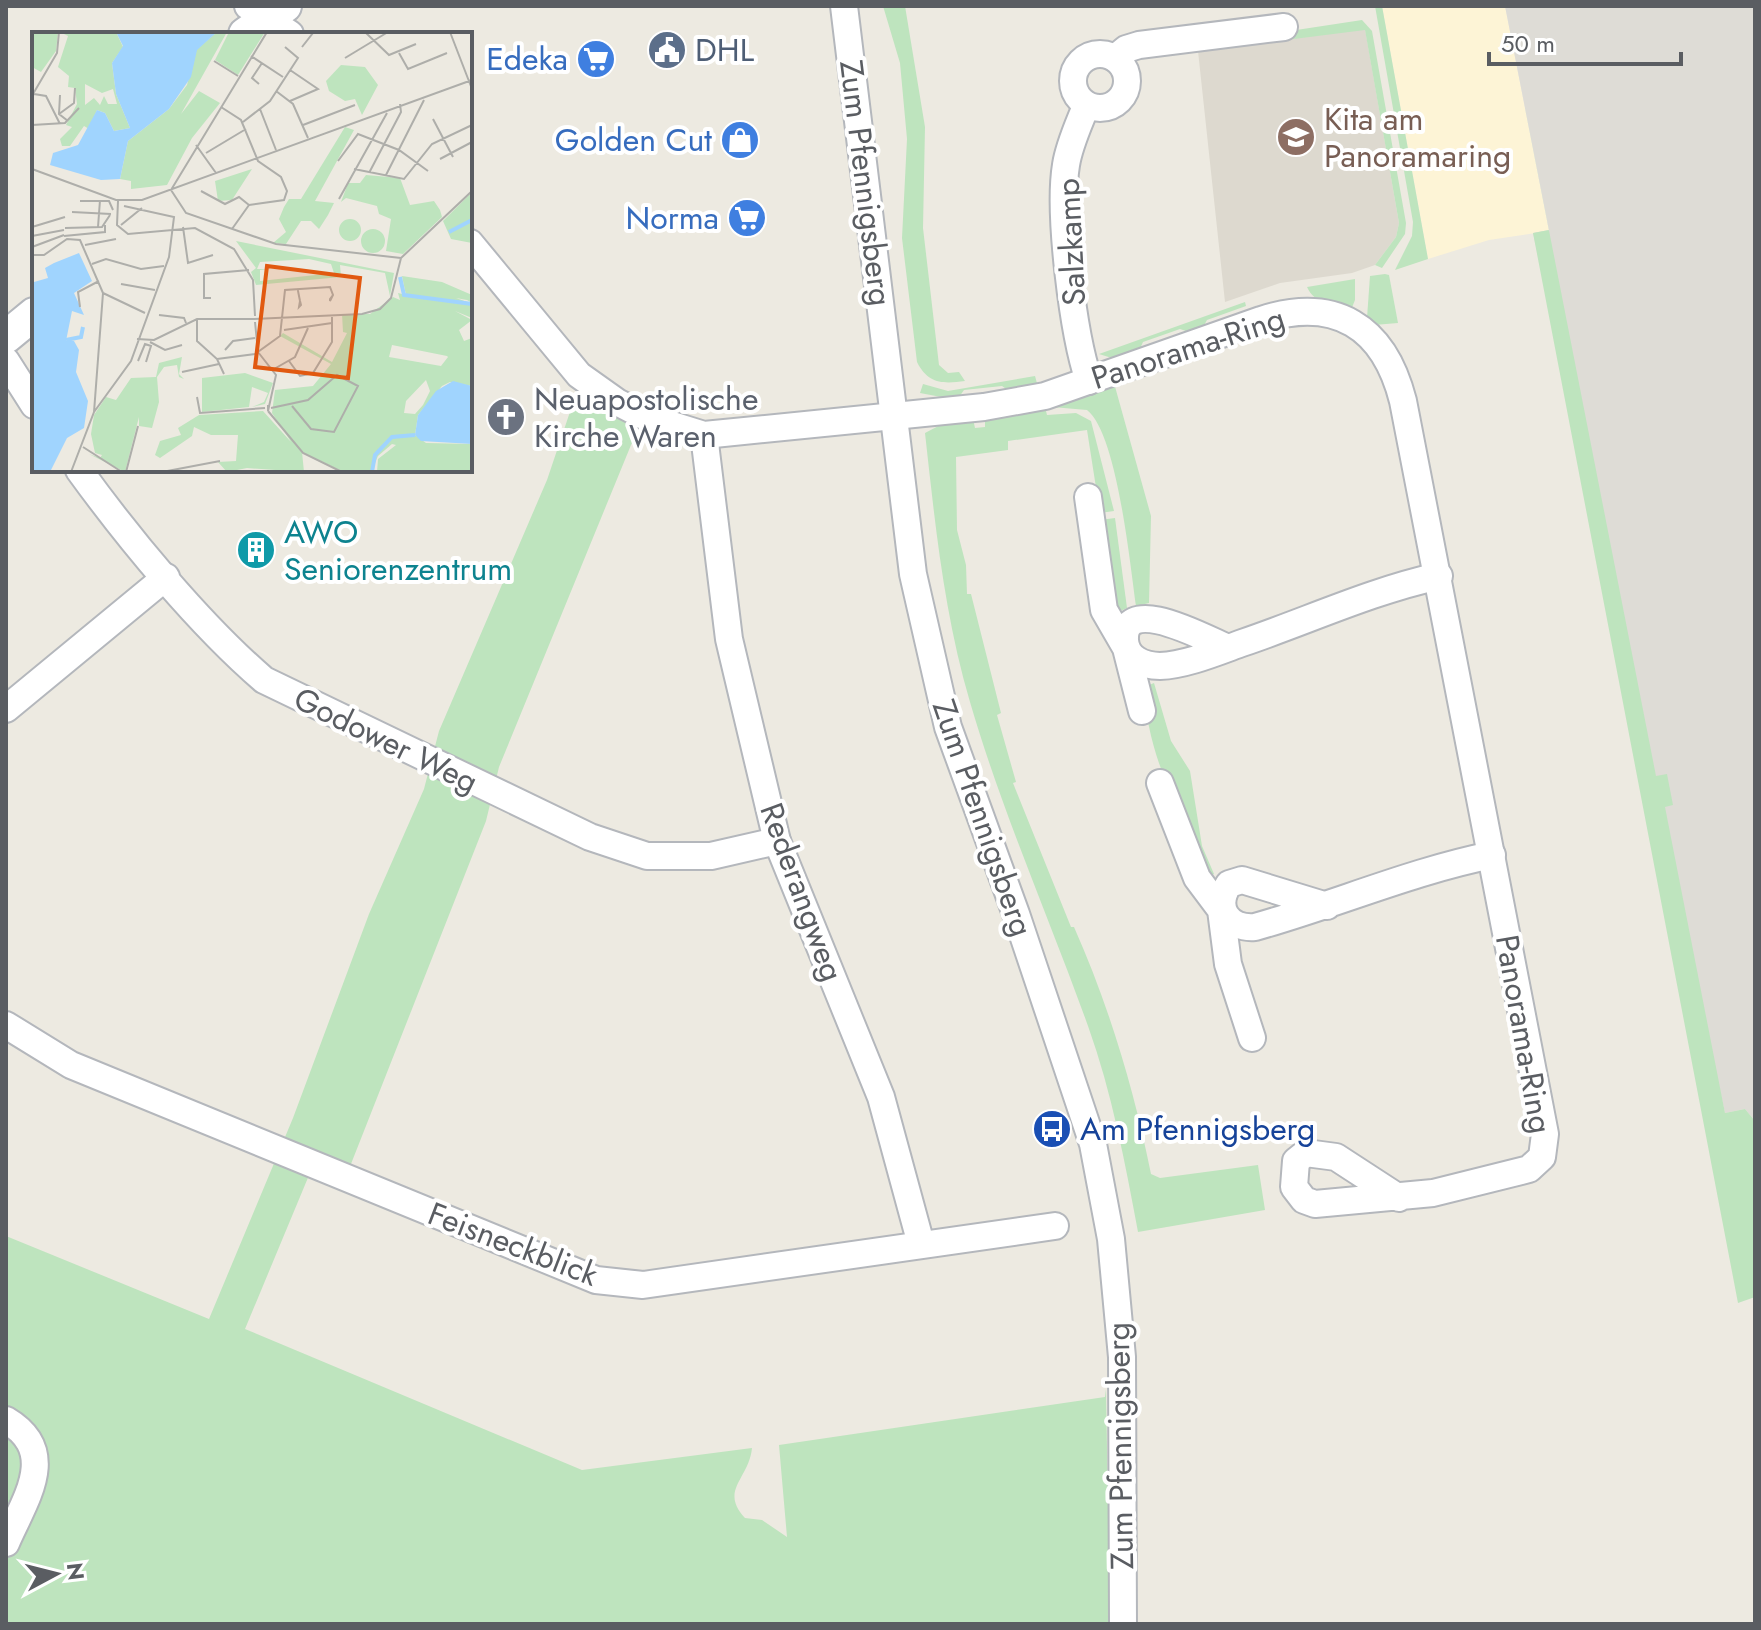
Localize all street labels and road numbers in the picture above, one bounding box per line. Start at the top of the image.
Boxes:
street label: Zum Pfennigsberg [828,57,904,309]
street label: Salzkamp [1045,177,1097,307]
street label: Panorama-Ring [1085,295,1291,401]
street label: Godower Weg [286,676,486,804]
street label: Zum Pfennigsberg [921,693,1045,943]
street label: Rederangweg [748,796,856,988]
street label: Panorama-Ring [1484,931,1564,1137]
street label: Feisneckblick [421,1191,606,1298]
street label: Zum Pfennigsberg [1095,1322,1145,1570]

